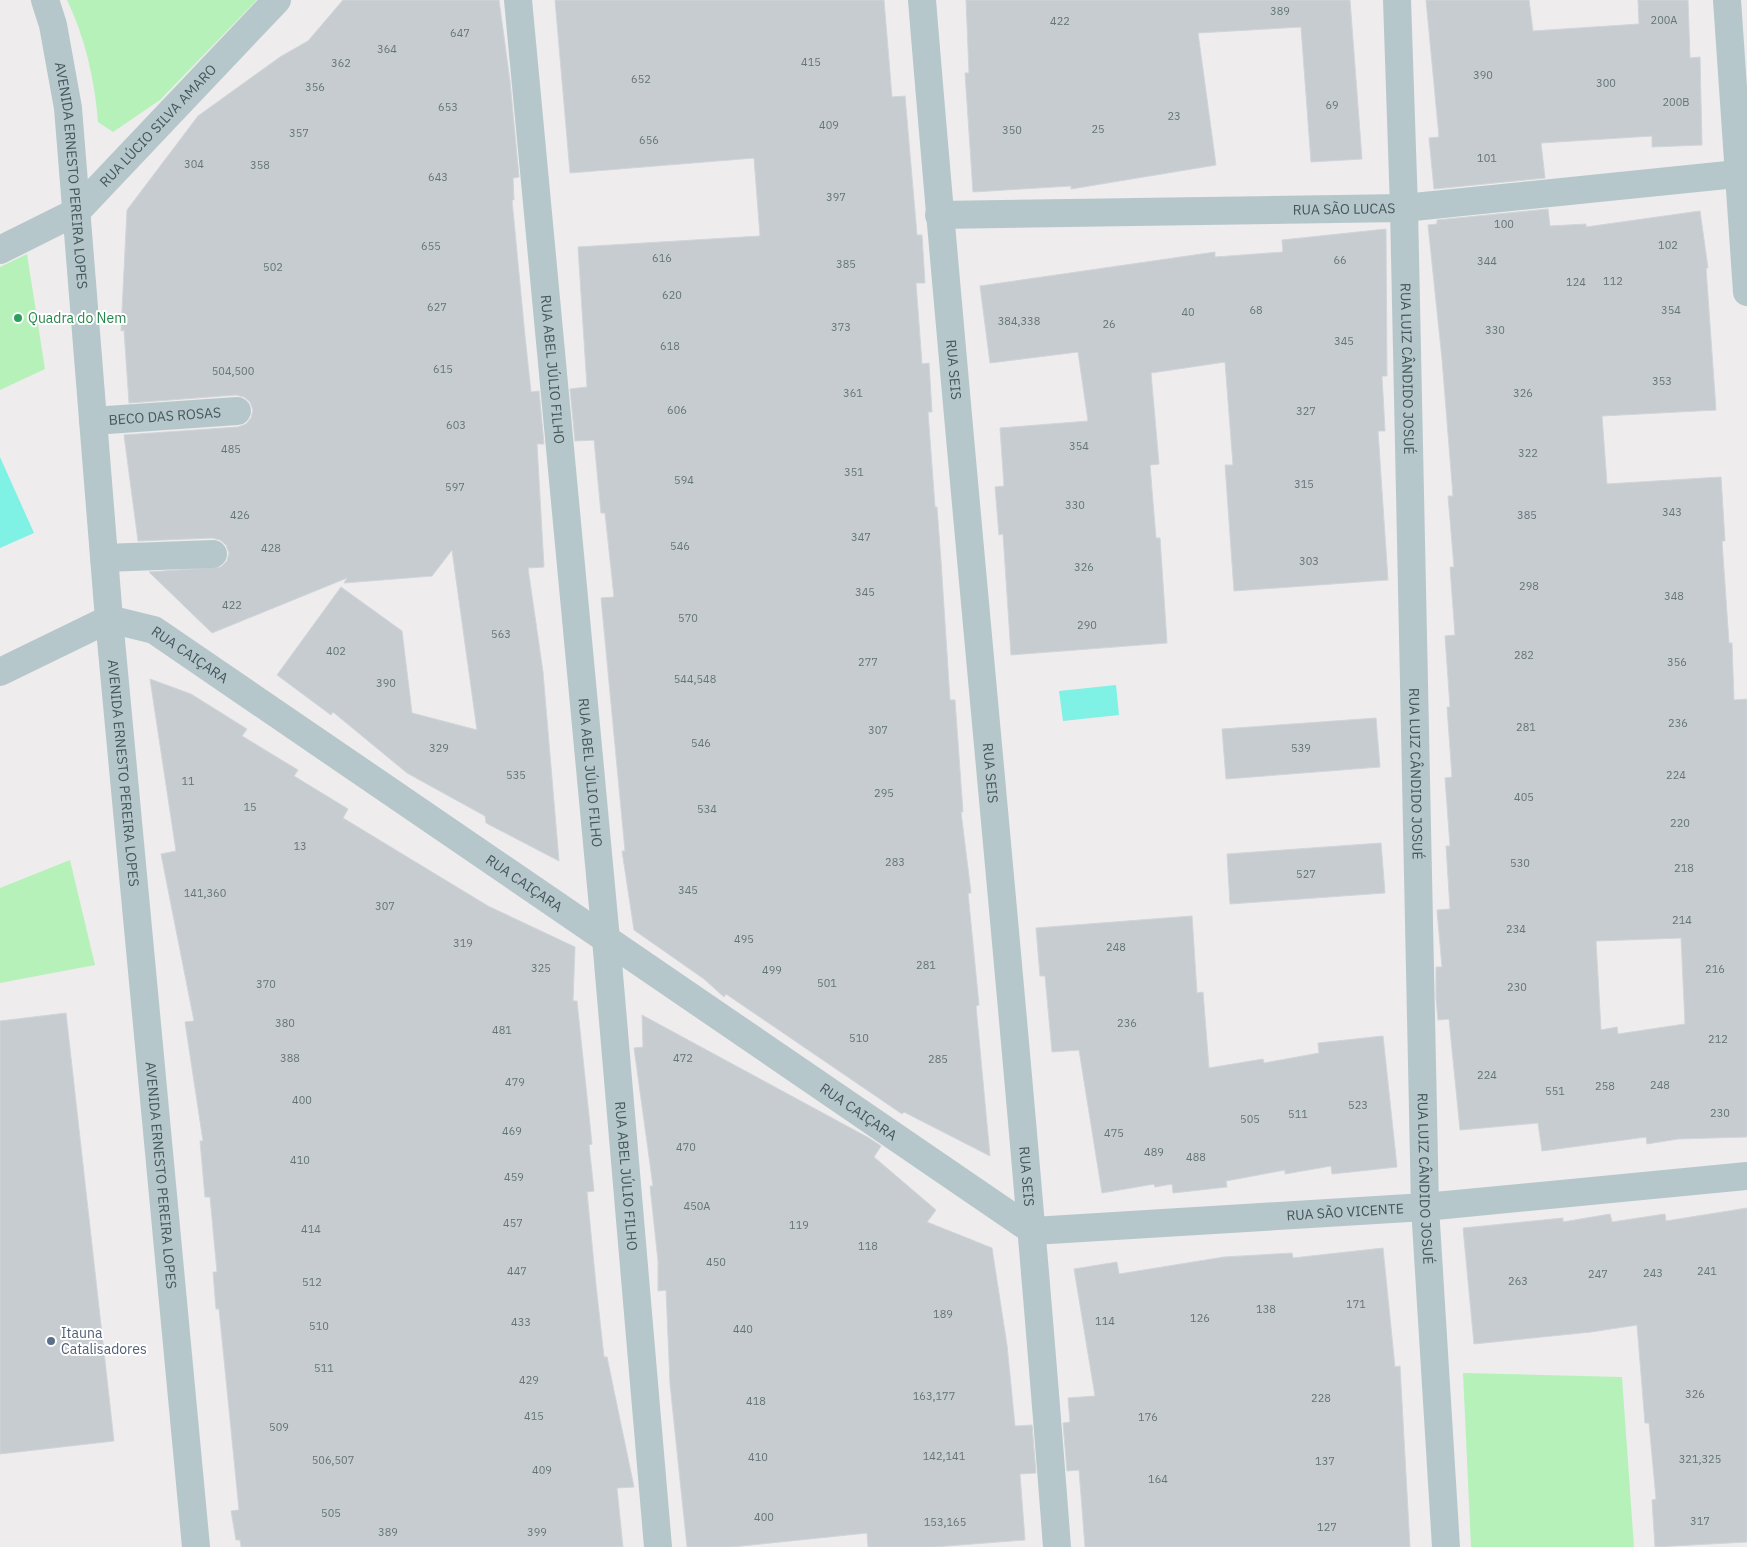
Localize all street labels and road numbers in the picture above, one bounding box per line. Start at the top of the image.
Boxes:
street label: AVENIDA ERNESTO PEREIRA LOPES [51,60,91,290]
street label: RUA LÚCIO SILVA AMARO [96,60,220,191]
street label: RUA SÃO LUCAS [1293,199,1395,219]
street label: RUA LUIZ CÂNDIDO JOSUÉ [1397,283,1419,455]
street label: RUA ABEL JÚLIO FILHO [537,294,569,445]
street label: RUA SEIS [942,339,965,401]
street label: BECO DAS ROSAS [108,403,222,429]
street label: RUA CAIÇARA [148,622,232,687]
street label: AVENIDA ERNESTO PEREIRA LOPES [104,659,143,888]
street label: RUA LUIZ CÂNDIDO JOSUÉ [1405,688,1428,860]
street label: RUA ABEL JÚLIO FILHO [574,697,606,848]
street label: RUA SEIS [979,742,1002,804]
street label: RUA CAIÇARA [482,850,566,916]
street label: AVENIDA ERNESTO PEREIRA LOPES [142,1061,181,1290]
street label: RUA CAIÇARA [817,1079,901,1144]
street label: RUA LUIZ CÂNDIDO JOSUÉ [1414,1093,1439,1265]
street label: RUA ABEL JÚLIO FILHO [611,1101,642,1252]
street label: RUA SEIS [1015,1145,1038,1207]
street label: RUA SÃO VICENTE [1286,1199,1404,1224]

